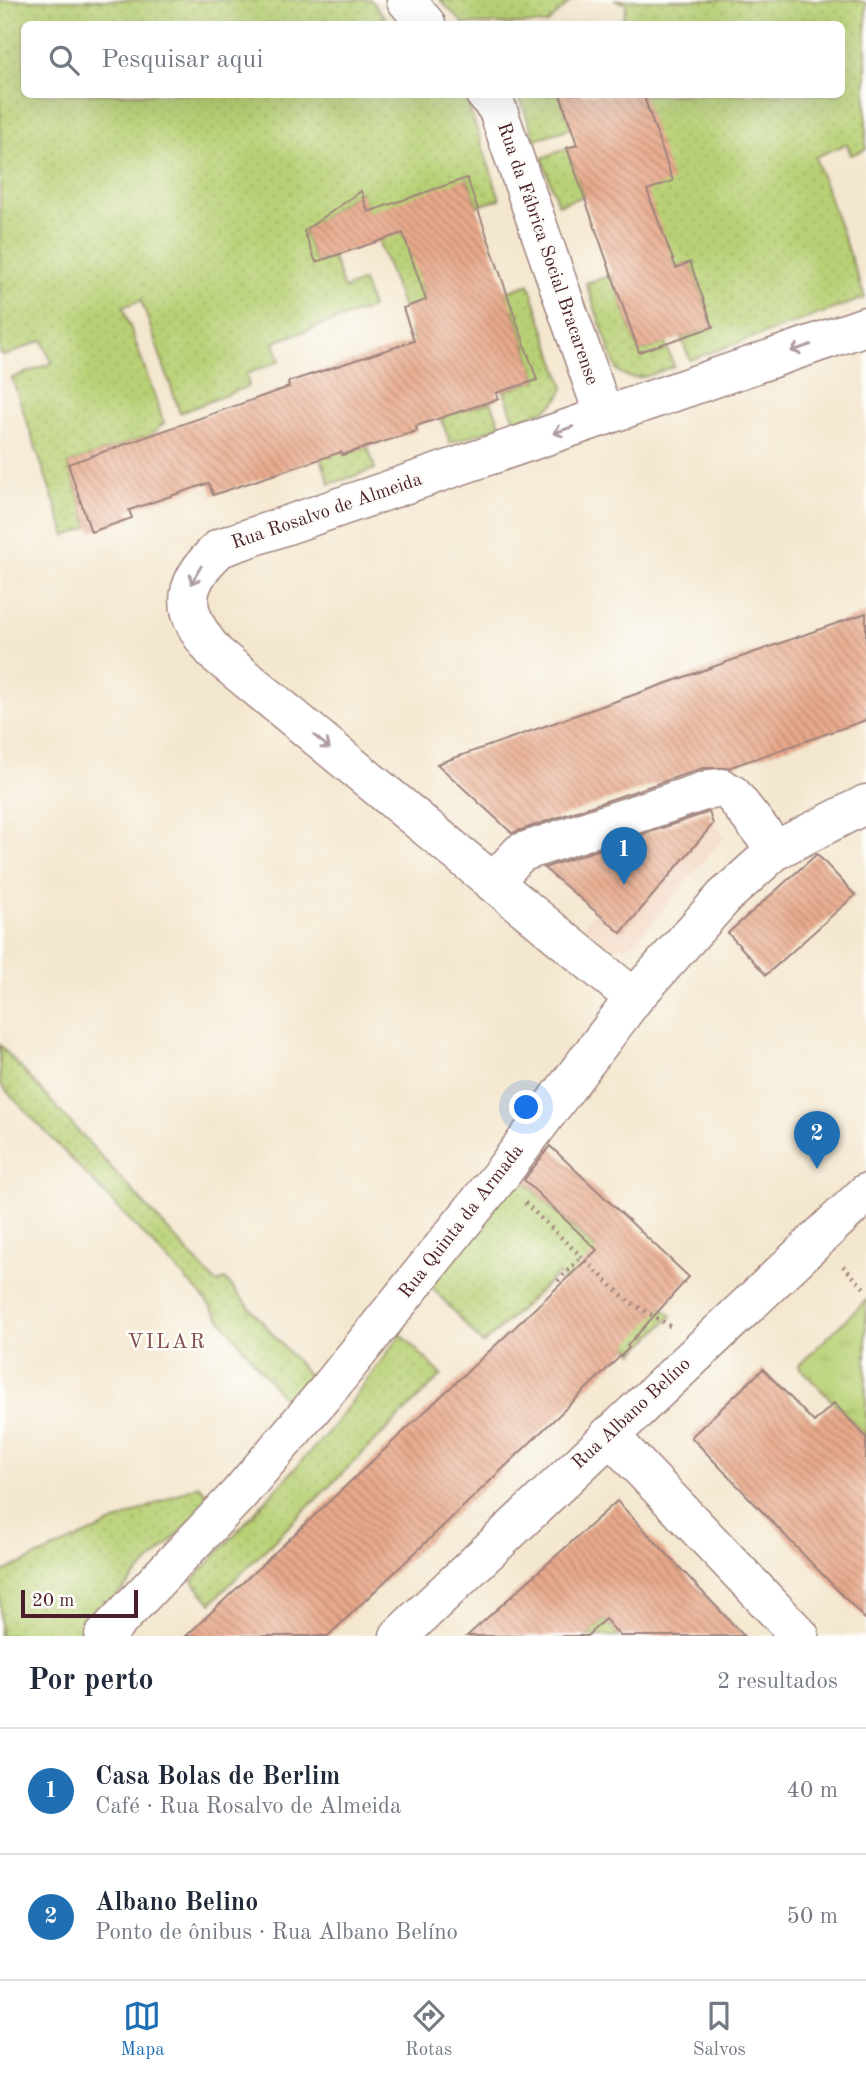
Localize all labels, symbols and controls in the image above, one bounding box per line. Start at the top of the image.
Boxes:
search box [21,21,845,98]
icon: search [45,41,83,79]
text: Pesquisar aqui [101,47,263,73]
street label: Rua da Fábrica Social Bracarense [493,120,601,388]
one-way arrow [791,343,813,355]
one-way arrow [553,425,575,437]
street label: Rua Rosalvo de Almeida [229,470,425,554]
one-way arrow [189,564,202,585]
one-way arrow [313,734,331,750]
pin: 1 [601,827,647,885]
your location [509,1090,543,1124]
pin: 2 [794,1111,840,1169]
street label: Rua Quinta da Armada [396,1141,528,1302]
district label: VILAR [127,1332,207,1353]
street label: Rua Albano Belíno [569,1355,695,1473]
scale bar [21,1587,138,1619]
text: 20 m [32,1592,74,1611]
text: Por perto [28,1666,154,1696]
text: 2 resultados [717,1670,838,1693]
text: Casa Bolas de Berlim [95,1764,340,1790]
text: 1 [44,1779,58,1802]
text: 40 m [787,1779,838,1802]
text: Café · Rua Rosalvo de Almeida [95,1795,401,1818]
text: Albano Belino [95,1890,258,1916]
text: 2 [44,1905,58,1928]
text: 50 m [787,1905,838,1928]
text: Ponto de ônibus · Rua Albano Belíno [95,1921,458,1944]
tab: Mapa [120,1997,165,2062]
tab: Rotas [405,1997,452,2062]
tab: Salvos [693,1997,746,2062]

